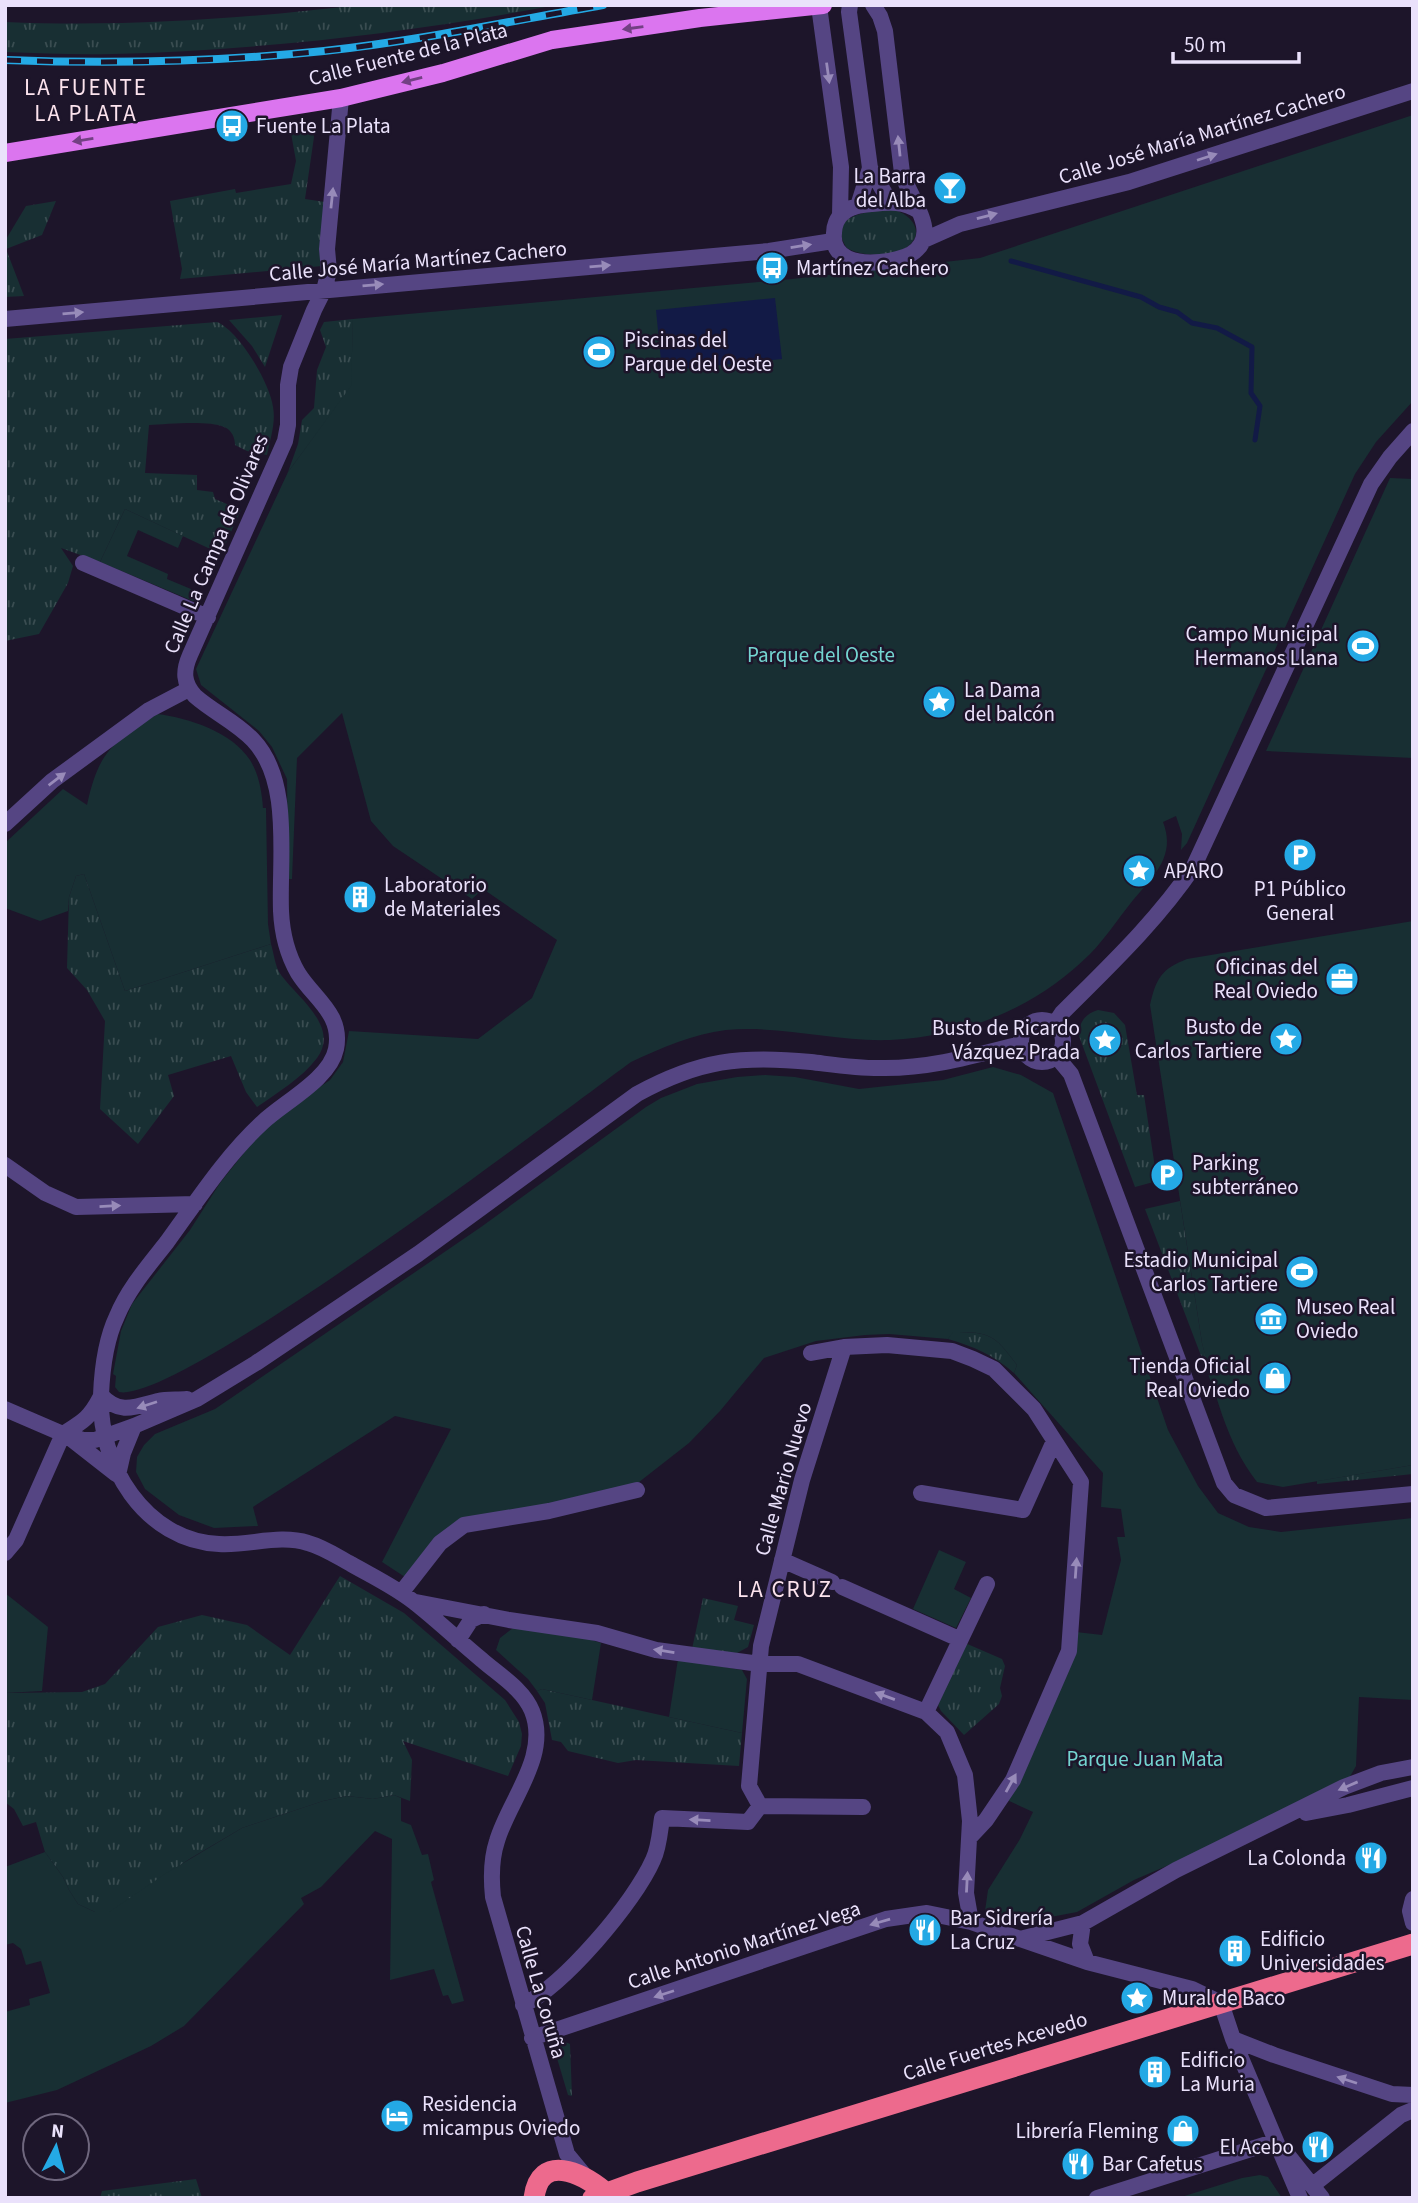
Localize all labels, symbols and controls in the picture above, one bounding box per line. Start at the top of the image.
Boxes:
street label: Calle Fuente de la Plata [305,15,511,93]
scale bar [1173,21,1299,65]
one-way arrow [621,23,643,34]
text: 50 m [1184,30,1226,60]
one-way arrow [823,63,834,85]
district label: LA FUENTE LA PLATA [24,71,148,130]
one-way arrow [401,75,423,86]
street label: Calle José María Martínez Cachero [1055,76,1349,192]
bus stop icon: Fuente La Plata [213,107,251,145]
place label: Fuente La Plata [256,111,391,141]
one-way arrow [72,135,94,146]
one-way arrow [894,135,905,157]
one-way arrow [1197,152,1218,162]
place label: La Barra del Alba [853,161,926,215]
bar icon: La Barra del Alba [931,169,969,207]
one-way arrow [326,187,337,209]
one-way arrow [977,211,998,221]
street label: Calle José María Martínez Cachero [268,233,568,289]
one-way arrow [790,240,812,251]
bus stop icon: Martínez Cachero [753,249,791,287]
place label: Martínez Cachero [796,253,949,283]
one-way arrow [589,260,611,271]
one-way arrow [362,279,384,290]
one-way arrow [62,307,84,318]
place label: Piscinas del Parque del Oeste [624,325,772,379]
sports icon: Piscinas del Parque del Oeste [580,333,618,371]
street label: Calle La Campa de Olivares [156,429,276,658]
place label: Campo Municipal Hermanos Llana [1185,619,1338,673]
sports icon: Campo Municipal Hermanos Llana [1344,627,1382,665]
park label: Parque del Oeste [747,640,895,670]
place label: La Dama del balcón [964,675,1055,729]
place icon: La Dama del balcón [920,683,958,721]
one-way arrow [47,772,66,786]
parking icon: P1 Público General [1281,836,1319,874]
place icon: APARO [1120,852,1158,890]
place label: APARO [1164,856,1224,886]
place label: Laboratorio de Materiales [384,870,501,924]
place label: P1 Público General [1254,874,1346,928]
building icon: Laboratorio de Materiales [341,878,379,916]
place label: Oficinas del Real Oviedo [1214,952,1318,1006]
office icon: Oficinas del Real Oviedo [1323,960,1361,998]
place label: Busto de Carlos Tartiere [1135,1012,1262,1066]
place label: Busto de Ricardo Vázquez Prada [932,1013,1080,1067]
place icon: Busto de Carlos Tartiere [1267,1020,1305,1058]
place icon: Busto de Ricardo Vázquez Prada [1086,1021,1124,1059]
place label: Parking subterráneo [1192,1148,1299,1202]
parking icon: Parking subterráneo [1148,1156,1186,1194]
one-way arrow [99,1200,121,1211]
place label: Estadio Municipal Carlos Tartiere [1124,1245,1278,1299]
sports icon: Estadio Municipal Carlos Tartiere [1283,1253,1321,1291]
place label: Museo Real Oviedo [1296,1292,1395,1346]
museum icon: Museo Real Oviedo [1252,1300,1290,1338]
place label: Tienda Oficial Real Oviedo [1129,1351,1250,1405]
shop icon: Tienda Oficial Real Oviedo [1256,1359,1294,1397]
street label: Calle Mario Nuevo [747,1399,819,1559]
one-way arrow [136,1400,157,1411]
one-way arrow [1071,1557,1082,1579]
district label: LA CRUZ [737,1573,833,1606]
one-way arrow [653,1645,675,1656]
one-way arrow [874,1691,895,1702]
park label: Parque Juan Mata [1067,1744,1223,1774]
one-way arrow [1005,1773,1017,1793]
one-way arrow [1337,1781,1358,1792]
one-way arrow [689,1814,711,1825]
restaurant icon: La Colonda [1352,1839,1390,1877]
place label: La Colonda [1247,1843,1346,1873]
one-way arrow [962,1871,973,1893]
street label: Calle Antonio Martínez Vega [624,1893,864,1997]
place label: Bar Sidrería La Cruz [950,1903,1053,1957]
restaurant icon: Bar Sidrería La Cruz [906,1911,944,1949]
one-way arrow [869,1917,891,1928]
street label: Calle La Coruña [508,1922,574,2062]
place label: Edificio Universidades [1260,1924,1385,1978]
building icon: Edificio Universidades [1216,1932,1254,1970]
place icon: Mural de Baco [1118,1979,1156,2017]
place label: Mural de Baco [1162,1983,1285,2013]
one-way arrow [654,1989,675,2000]
street label: Calle Fuertes Acevedo [899,2004,1091,2088]
place label: Edificio La Muria [1180,2045,1255,2099]
building icon: Edificio La Muria [1136,2053,1174,2091]
one-way arrow [1336,2074,1357,2084]
place label: Residencia micampus Oviedo [422,2089,580,2143]
hotel icon: Residencia micampus Oviedo [378,2097,416,2135]
north arrow [21,2112,91,2182]
shop icon: Librería Fleming [1164,2112,1202,2150]
place label: Librería Fleming [1015,2116,1158,2146]
text: N [50,2117,65,2146]
restaurant icon: El Acebo [1299,2128,1337,2166]
place label: El Acebo [1219,2132,1294,2162]
restaurant icon: Bar Cafetus [1059,2145,1097,2183]
place label: Bar Cafetus [1102,2149,1203,2179]

